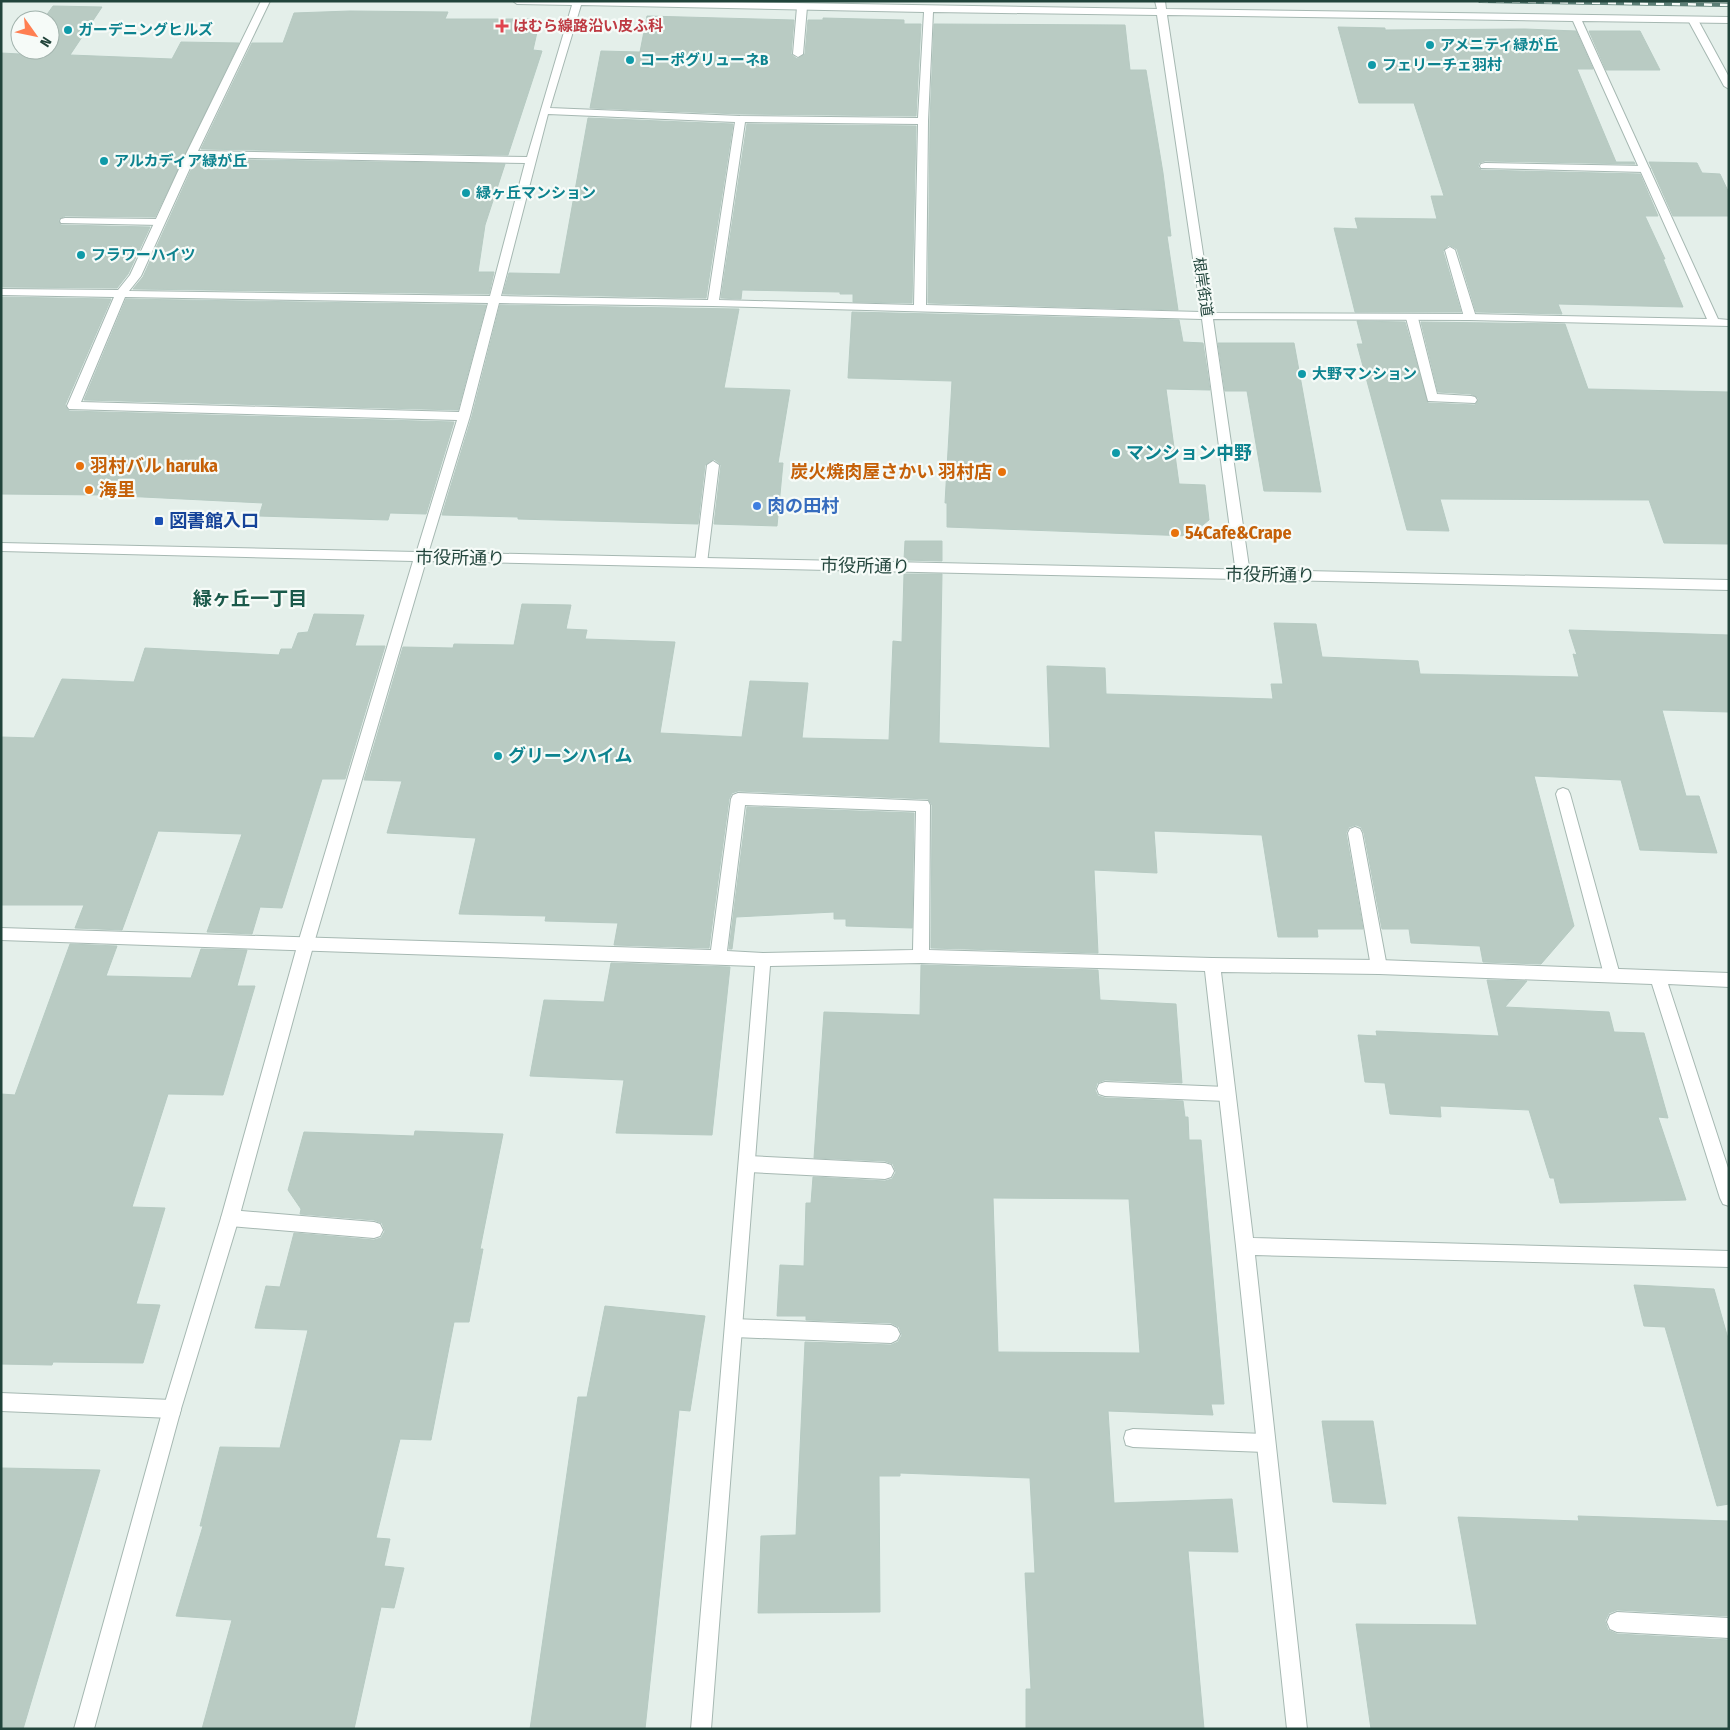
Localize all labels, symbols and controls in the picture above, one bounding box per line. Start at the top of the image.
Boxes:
north arrow [10,10,60,60]
place label: はむら線路沿い皮ふ科 [513,17,663,35]
marker: はむら線路沿い皮ふ科 [495,19,509,33]
place label: ガーデニングヒルズ [78,21,213,39]
marker: ガーデニングヒルズ [62,24,74,36]
text: N [36,34,55,50]
place label: アメニティ緑が丘 [1440,36,1558,54]
marker: アメニティ緑が丘 [1424,39,1436,51]
place label: コーポグリューネB [640,51,769,69]
marker: コーポグリューネB [624,54,636,66]
place label: フェリーチェ羽村 [1382,56,1502,74]
marker: フェリーチェ羽村 [1366,59,1378,71]
place label: アルカディア緑が丘 [114,152,247,170]
marker: アルカディア緑が丘 [98,155,110,167]
place label: 緑ヶ丘マンション [476,184,596,202]
marker: 緑ヶ丘マンション [460,187,472,199]
place label: フラワーハイツ [91,246,195,264]
marker: フラワーハイツ [75,249,87,261]
street label: 根岸街道 [1190,256,1216,318]
place label: 大野マンション [1312,365,1417,383]
marker: 大野マンション [1296,368,1308,380]
place label: マンション中野 [1126,442,1252,464]
marker: マンション中野 [1110,447,1122,459]
place label: 羽村バル haruka [90,455,218,477]
marker: 羽村バル haruka [74,460,86,472]
place label: 炭火焼肉屋さかい 羽村店 [790,461,992,483]
marker: 炭火焼肉屋さかい 羽村店 [996,466,1008,478]
place label: 海里 [99,479,135,501]
marker: 海里 [83,484,95,496]
place label: 肉の田村 [767,495,839,517]
marker: 肉の田村 [751,500,763,512]
place label: 図書館入口 [169,510,259,532]
marker: 図書館入口 [153,515,165,527]
place label: 54Cafe&Crape [1185,522,1292,544]
marker: 54Cafe&Crape [1169,527,1181,539]
street label: 市役所通り [415,546,505,570]
street label: 市役所通り [820,554,910,578]
street label: 市役所通り [1225,563,1315,587]
district label: 緑ヶ丘一丁目 [193,587,307,610]
place label: グリーンハイム [508,745,632,767]
marker: グリーンハイム [492,750,504,762]

